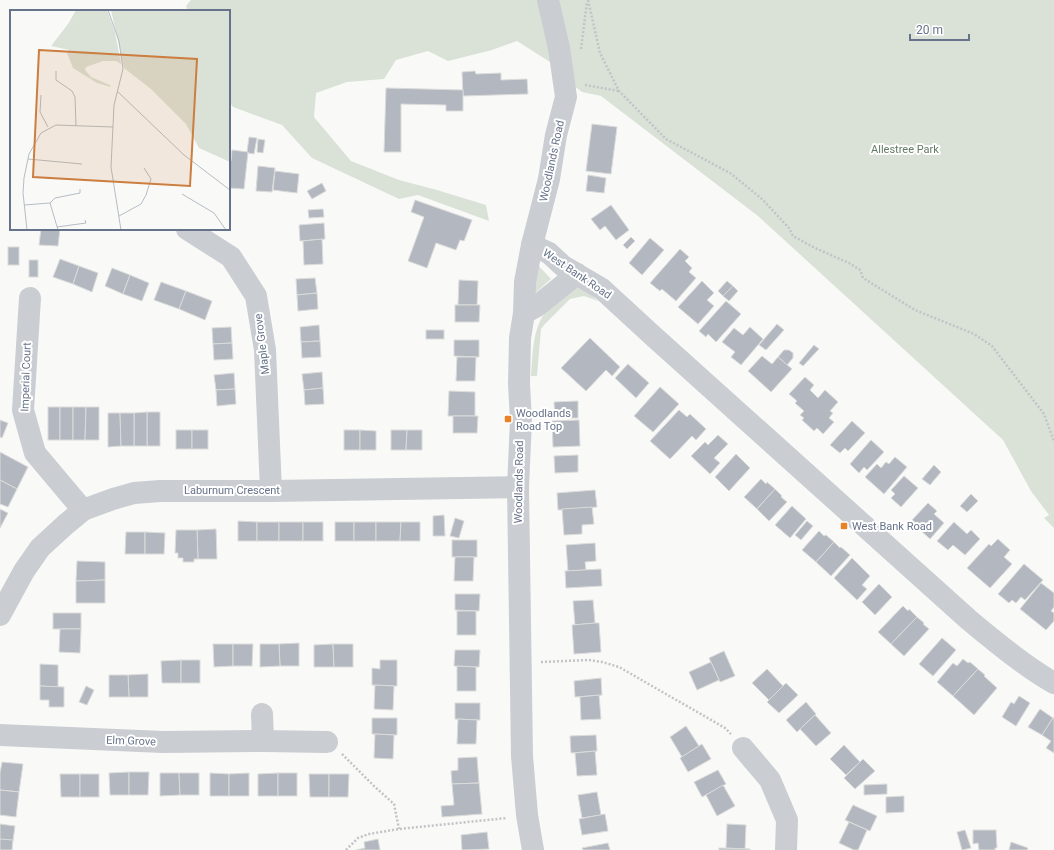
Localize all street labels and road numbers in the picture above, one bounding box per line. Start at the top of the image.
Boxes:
street label: Woodlands Road [537,119,567,203]
street label: West Bank Road [540,246,614,302]
street label: Maple Grove [252,313,272,375]
street label: Imperial Court [18,342,34,412]
street label: Woodlands Road [512,440,526,524]
street label: Laburnum Crescent [184,484,280,497]
street label: Elm Grove [106,734,156,748]

